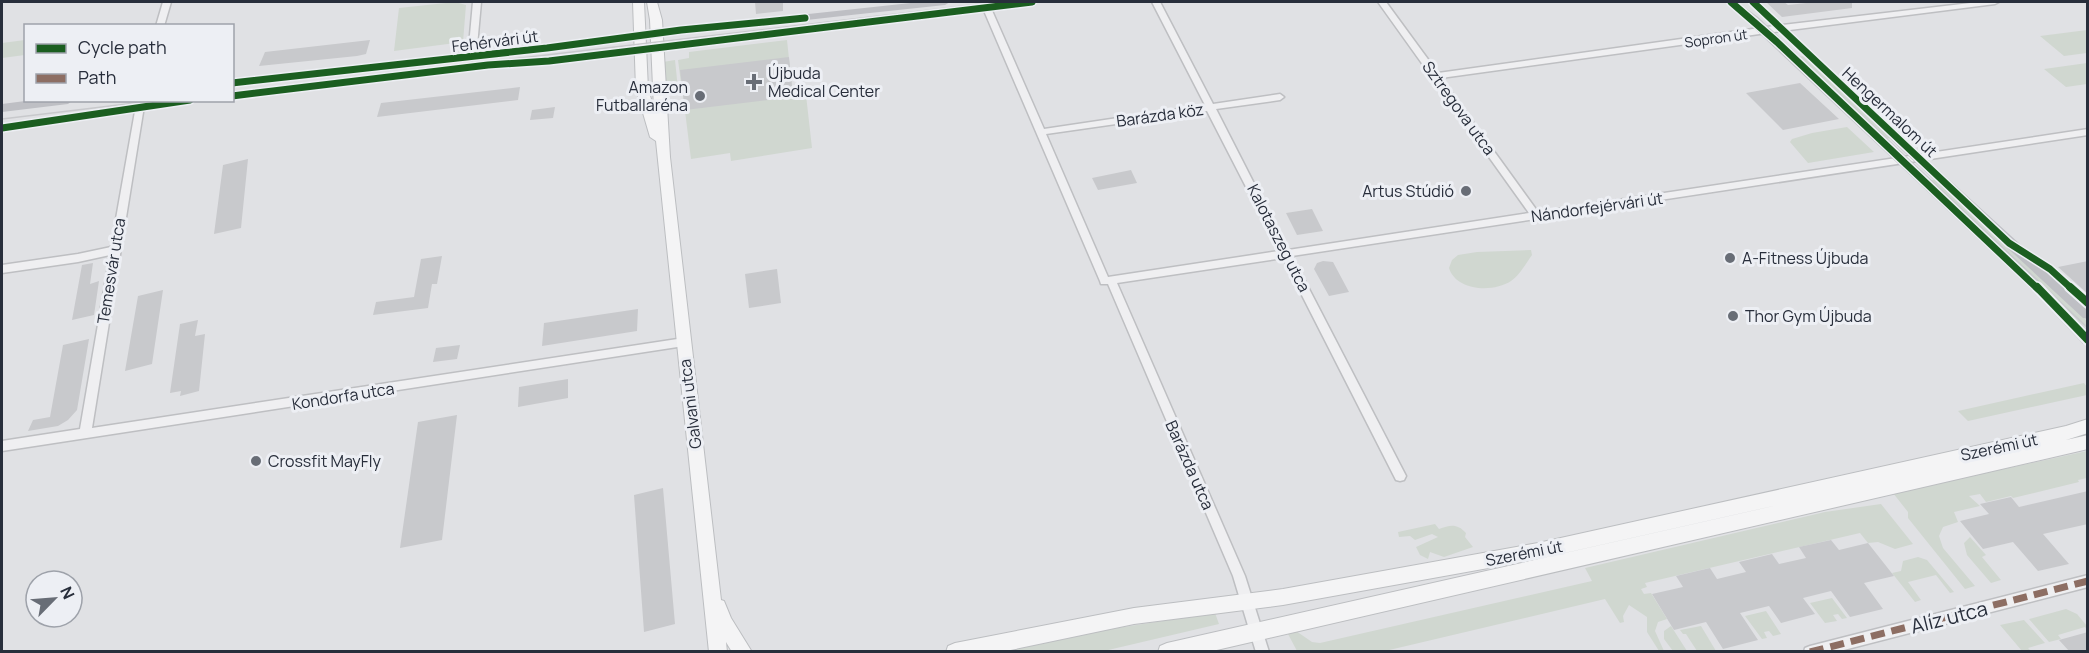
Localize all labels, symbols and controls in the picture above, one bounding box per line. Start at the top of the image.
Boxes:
legend [24,24,234,102]
street label: Sopron út [1683,24,1749,52]
street label: Fehérvári út [451,25,539,57]
text: Cycle path [78,35,167,59]
street label: Sztregova utca [1417,56,1501,160]
place label: Újbuda Medical Center [768,62,880,102]
street label: Hengermalom út [1838,62,1942,162]
text: Path [78,65,116,89]
marker: Újbuda Medical Center [745,73,763,91]
place label: Amazon Futballaréna [596,76,688,116]
marker: Amazon Futballaréna [693,89,707,103]
street label: Barázda köz [1115,98,1205,132]
street label: Kalotaszeg utca [1242,180,1316,296]
place label: Artus Stúdió [1362,180,1454,202]
marker: Artus Stúdió [1459,184,1473,198]
street label: Nándorfejérvári út [1530,187,1664,227]
street label: Temesvár utca [92,216,130,326]
place label: A-Fitness Újbuda [1742,247,1868,269]
marker: A-Fitness Újbuda [1723,251,1737,265]
place label: Thor Gym Újbuda [1745,305,1872,327]
marker: Thor Gym Újbuda [1726,309,1740,323]
street label: Galvani utca [674,358,706,450]
street label: Kondorfa utca [290,377,396,415]
street label: Barázda utca [1160,417,1220,513]
street label: Szerémi út [1958,428,2040,466]
place label: Crossfit MayFly [268,450,382,472]
marker: Crossfit MayFly [249,454,263,468]
street label: Szerémi út [1483,535,1565,571]
north arrow [24,569,84,629]
text: N [55,583,80,603]
street label: Alíz utca [1908,594,1990,640]

